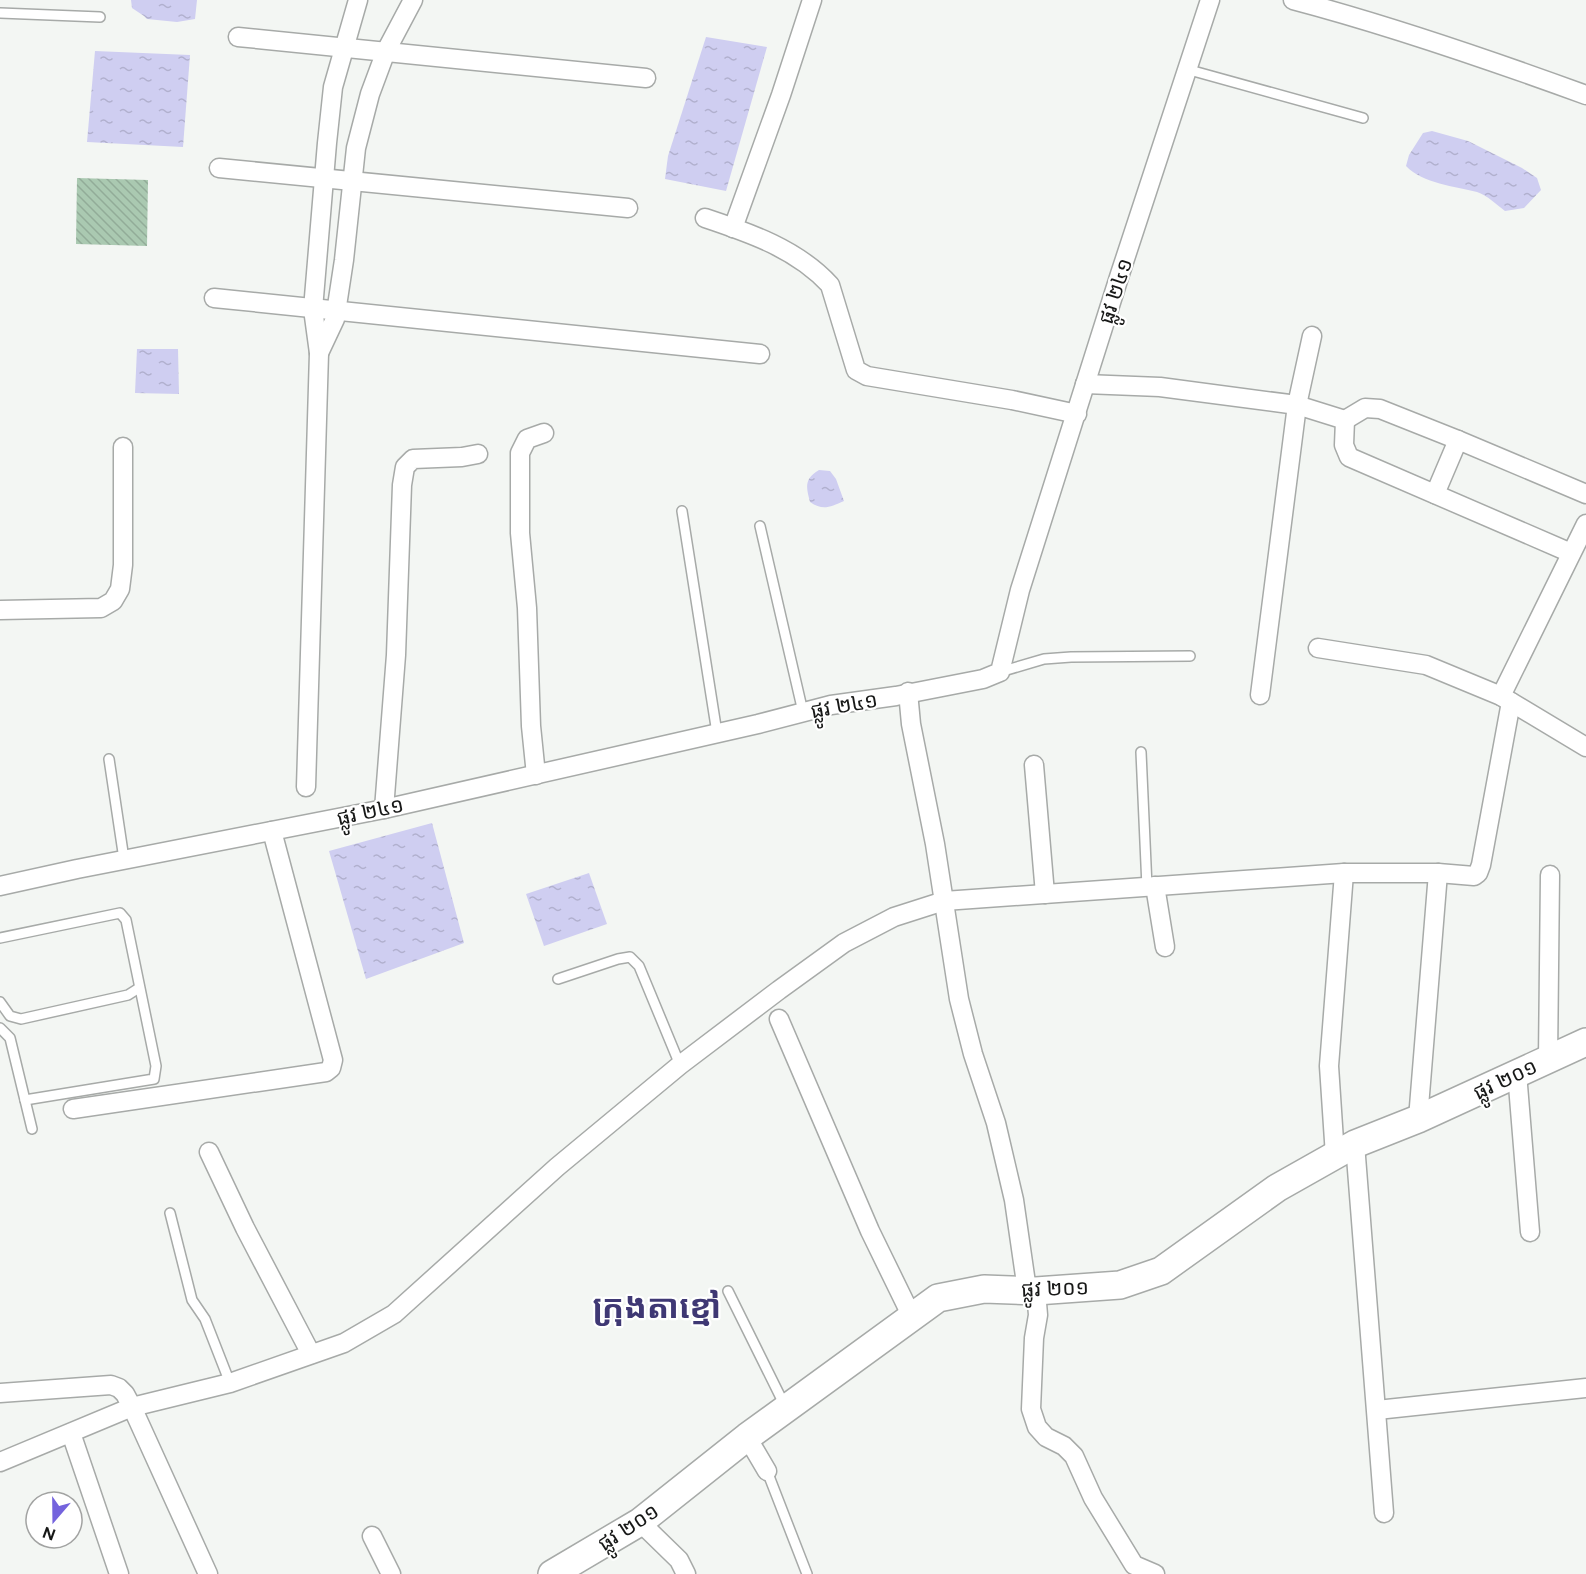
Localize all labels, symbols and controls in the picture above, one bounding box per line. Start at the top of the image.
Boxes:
street label: ផ្លូវ ២៤១ [1093,255,1144,329]
street label: ផ្លូវ ២៤១ [808,687,881,730]
street label: ផ្លូវ ២៤១ [334,792,407,837]
street label: ផ្លូវ ២០១ [1469,1053,1544,1111]
street label: ផ្លូវ ២០១ [1021,1274,1090,1309]
district label: ក្រុងតាខ្មៅ [593,1287,721,1327]
north arrow [24,1490,84,1550]
street label: ផ្លូវ ២០១ [593,1498,667,1562]
text: N [40,1523,58,1545]

